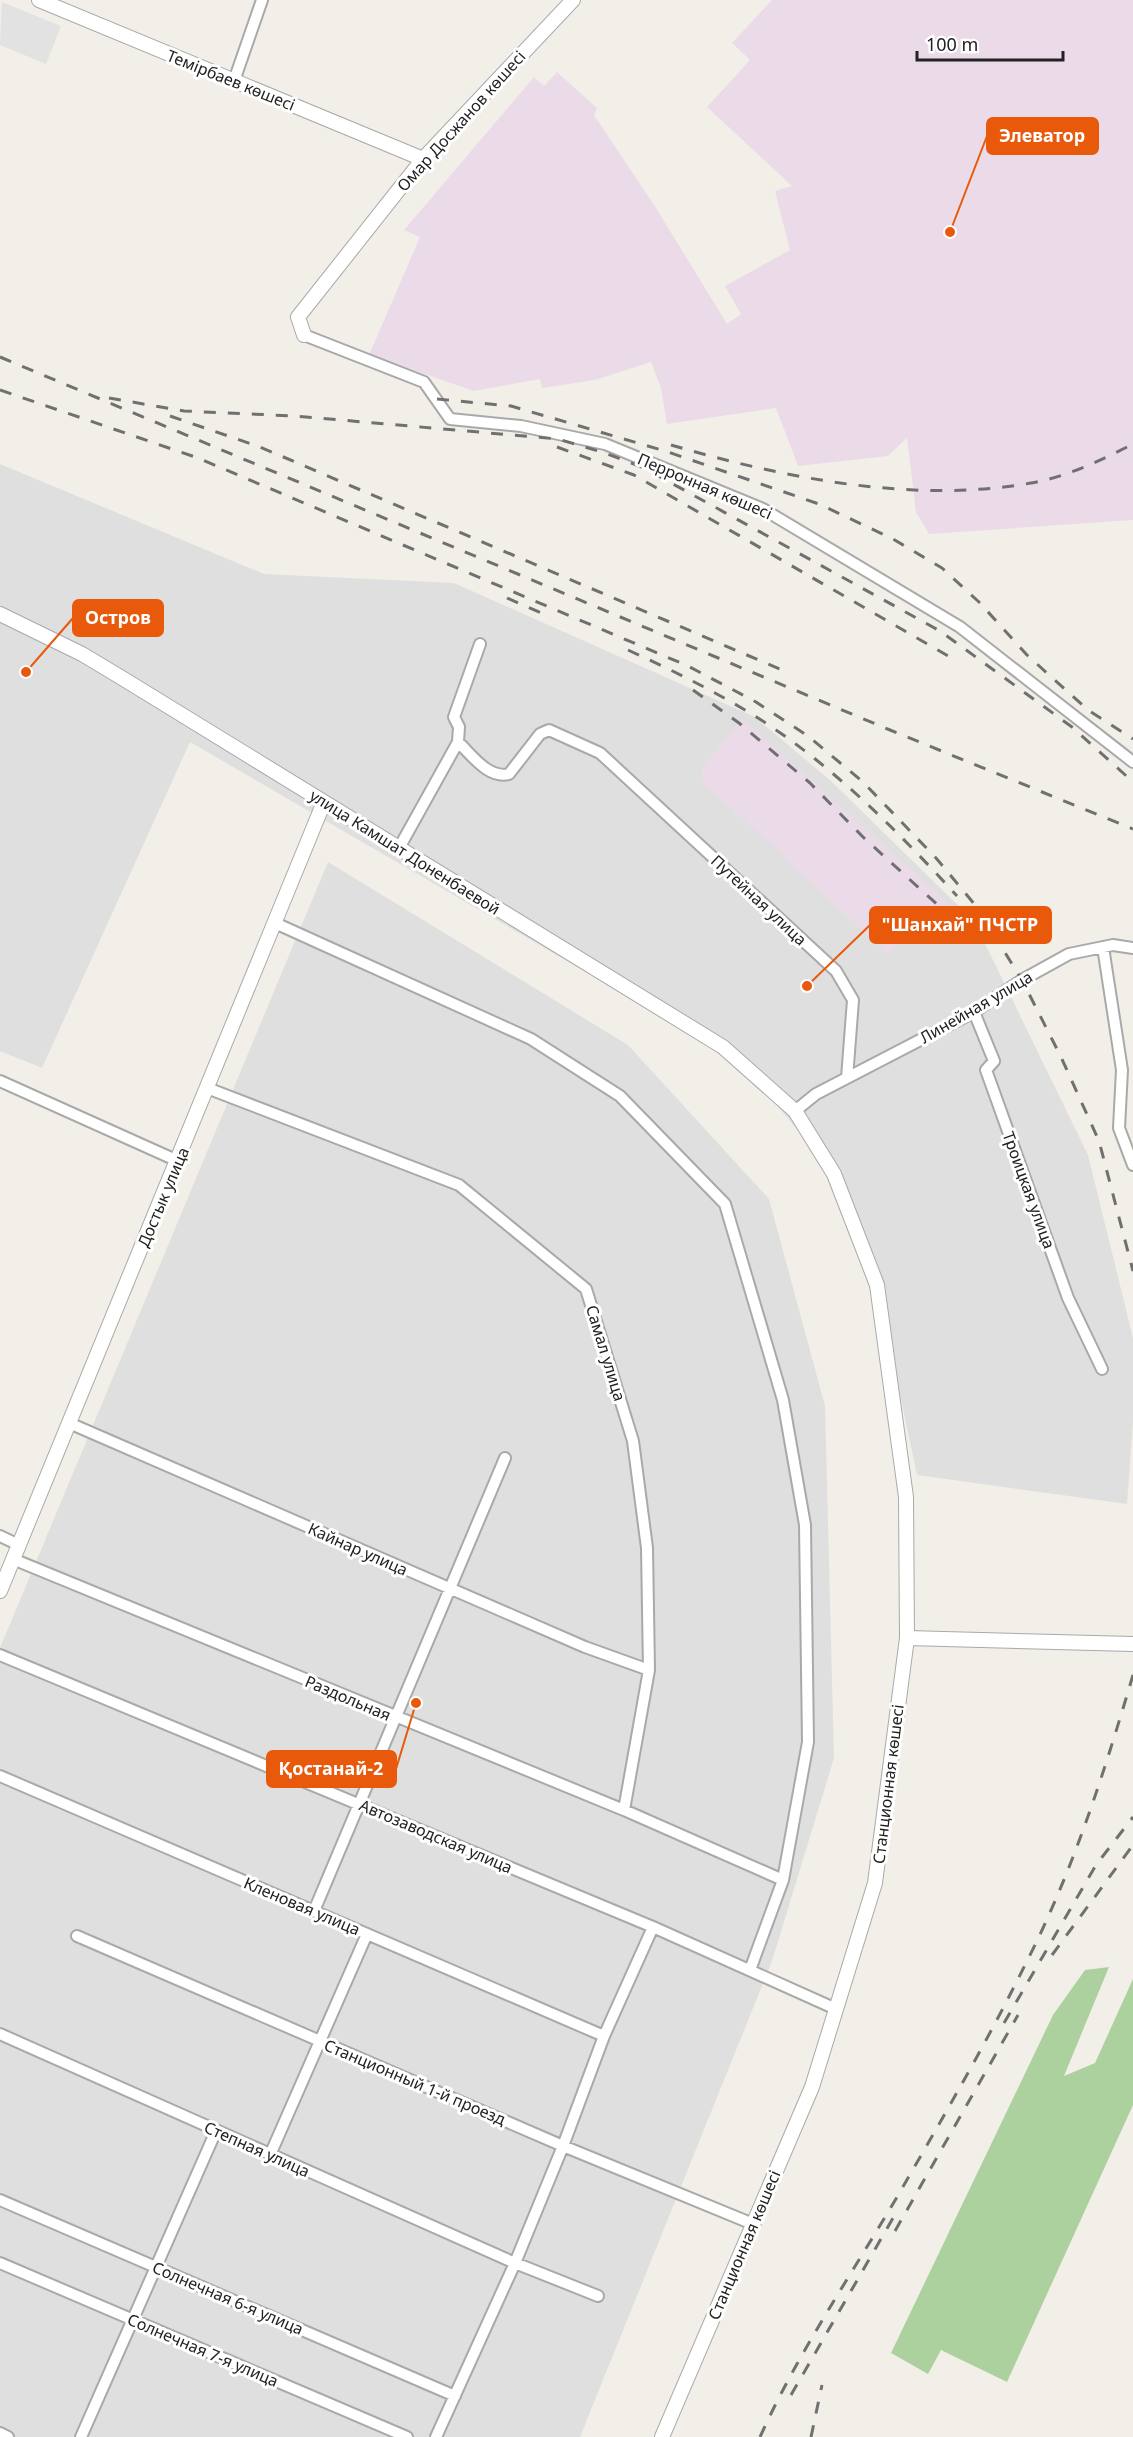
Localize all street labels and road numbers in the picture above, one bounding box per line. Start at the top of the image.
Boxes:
street label: Темірбаев көшесі [164,44,298,116]
street label: Омар Досжанов көшесі [392,46,530,196]
street label: Перронная көшесі [634,448,776,524]
street label: улица Камшат Доненбаевой [306,784,504,920]
street label: Путейная улица [706,850,812,950]
street label: Линейная улица [915,966,1037,1048]
street label: Троицкая улица [998,1128,1060,1252]
street label: Достык улица [132,1144,194,1250]
street label: Самал улица [581,1302,631,1404]
street label: Кайнар улица [305,1517,411,1581]
street label: Раздольная [302,1670,394,1726]
street label: Станционная көшесі [867,1703,909,1865]
street label: Автозаводская улица [356,1794,516,1878]
street label: Кленовая улица [241,1872,363,1940]
street label: Станционный 1-й проезд [321,2034,509,2130]
street label: Степная улица [201,2116,313,2182]
street label: Станционная көшесі [703,2167,785,2323]
street label: Солнечная 6-я улица [149,2256,307,2340]
street label: Солнечная 7-я улица [124,2308,282,2392]

